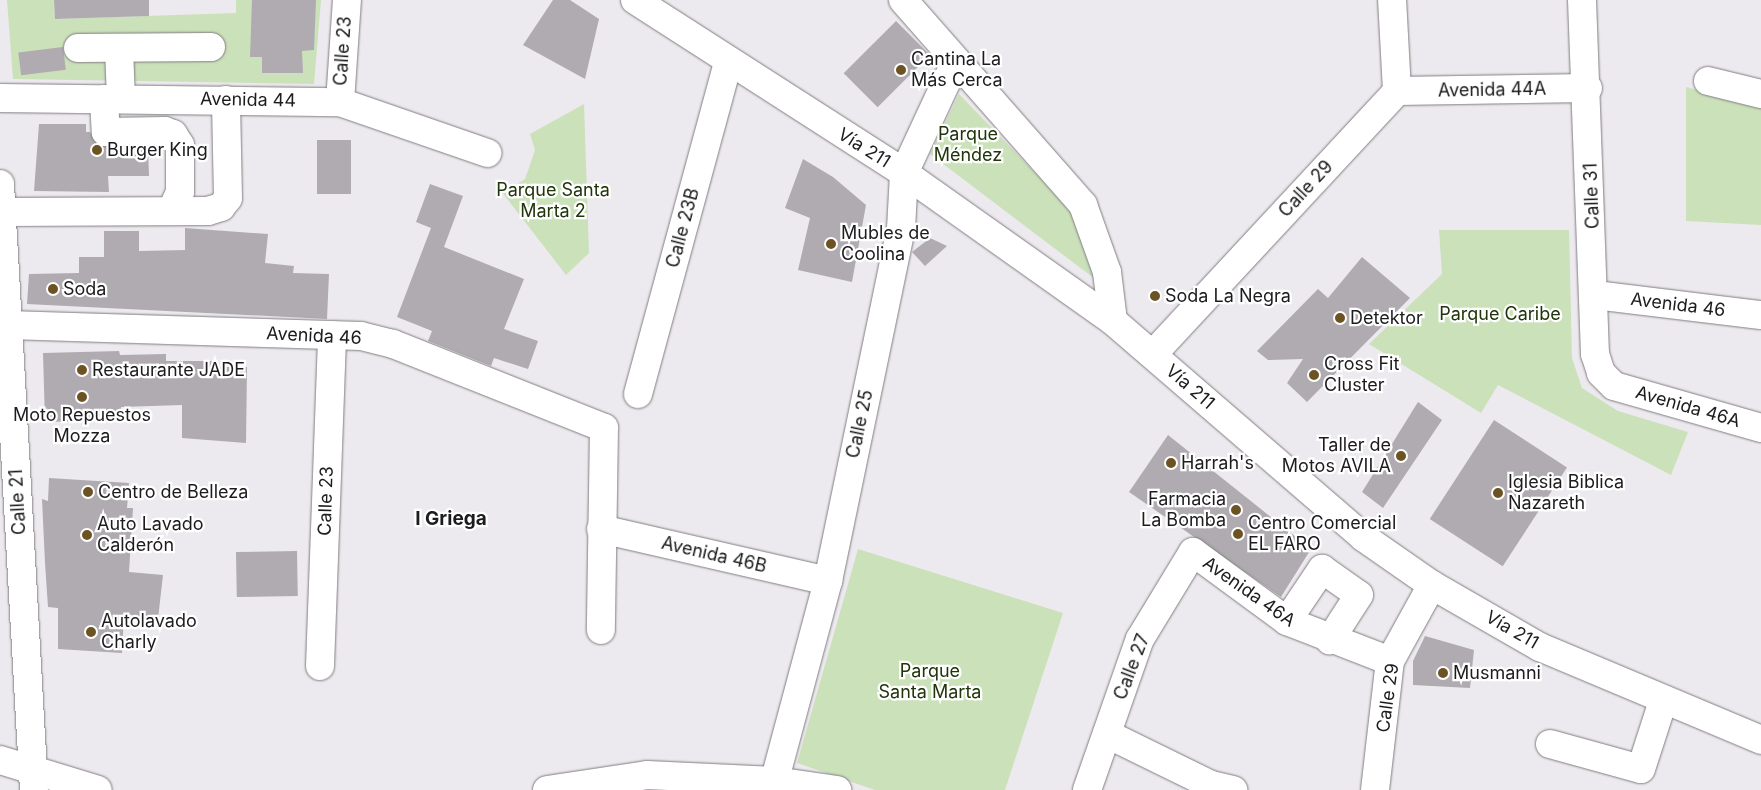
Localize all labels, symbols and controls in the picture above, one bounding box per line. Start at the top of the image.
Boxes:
street label: Calle 23 [330,16,356,86]
place label: Cantina La Más Cerca [911,49,1003,92]
marker: Cantina La Más Cerca [895,64,907,76]
street label: Avenida 44A [1438,78,1546,102]
street label: Avenida 44 [200,88,296,112]
street label: Vía 211 [834,124,894,172]
park label: Parque Méndez [934,124,1002,166]
place label: Burger King [107,139,208,161]
marker: Burger King [91,144,103,156]
street label: Calle 29 [1274,156,1338,222]
street label: Calle 31 [1580,163,1604,229]
park label: Parque Santa Marta 2 [496,180,610,222]
street label: Calle 23B [662,186,704,270]
place label: Mubles de Coolina [841,223,930,266]
marker: Mubles de Coolina [825,238,837,250]
place label: Soda [63,278,106,300]
marker: Soda [47,283,59,295]
place label: Soda La Negra [1165,285,1291,307]
street label: Avenida 46 [1629,288,1727,322]
marker: Soda La Negra [1149,290,1161,302]
park label: Parque Caribe [1439,303,1561,325]
place label: Detektor [1350,307,1423,329]
marker: Detektor [1334,312,1346,324]
street label: Avenida 46 [266,323,362,349]
place label: Cross Fit Cluster [1324,354,1399,396]
place label: Restaurante JADE [92,359,245,381]
street label: Vía 211 [1161,360,1219,414]
marker: Restaurante JADE [76,364,88,376]
marker: Cross Fit Cluster [1308,369,1320,381]
street label: Avenida 46A [1633,382,1743,432]
street label: Calle 25 [842,388,878,460]
marker: Moto Repuestos Mozza [76,391,88,403]
place label: Moto Repuestos Mozza [13,405,151,448]
place label: Taller de Motos AVILA [1282,435,1391,478]
marker: Taller de Motos AVILA [1395,450,1407,462]
place label: Harrah's [1181,452,1254,474]
marker: Harrah's [1165,457,1177,469]
street label: Calle 23 [314,466,338,536]
street label: Calle 21 [5,469,31,535]
place label: Iglesia Biblica Nazareth [1508,472,1624,514]
place label: Centro de Belleza [98,481,248,503]
marker: Centro de Belleza [82,486,94,498]
marker: Iglesia Biblica Nazareth [1492,487,1504,499]
place label: Farmacia La Bomba [1141,489,1226,532]
marker: Farmacia La Bomba [1230,504,1242,516]
district label: I Griega [415,508,487,530]
place label: Centro Comercial EL FARO [1248,513,1396,556]
place label: Auto Lavado Calderón [97,514,204,556]
marker: Centro Comercial EL FARO [1232,528,1244,540]
marker: Auto Lavado Calderón [81,529,93,541]
street label: Avenida 46B [659,532,769,578]
street label: Avenida 46A [1199,552,1299,632]
street label: Vía 211 [1482,606,1542,654]
place label: Autolavado Charly [101,611,197,654]
marker: Autolavado Charly [85,626,97,638]
street label: Calle 27 [1110,631,1154,703]
park label: Parque Santa Marta [879,661,981,704]
street label: Calle 29 [1372,662,1404,734]
place label: Musmanni [1453,662,1541,684]
marker: Musmanni [1437,667,1449,679]

